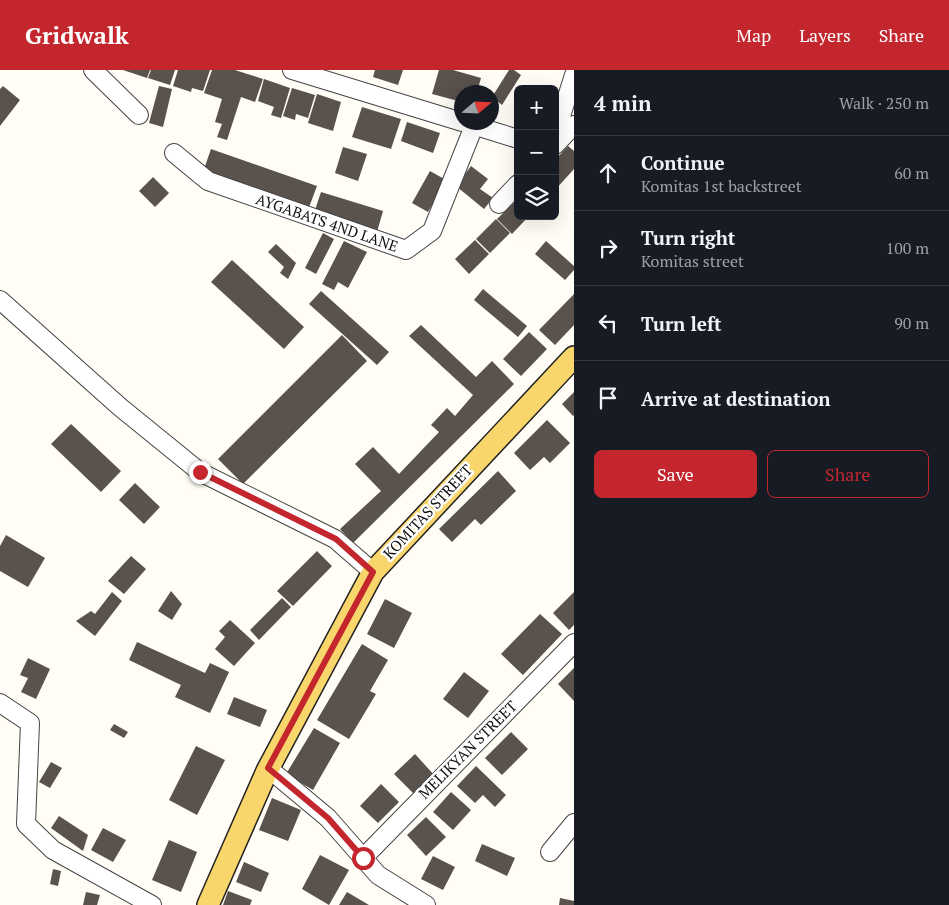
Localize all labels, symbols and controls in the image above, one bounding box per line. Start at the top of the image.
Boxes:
text: Gridwalk [25,19,129,51]
text: Map [736,23,771,47]
text: Layers [799,23,851,47]
text: Share [879,23,924,47]
north arrow [454,85,499,130]
map controls [514,85,559,220]
button: + [514,85,559,130]
text: 4 min [594,89,651,117]
text: Walk · 250 m [839,92,929,114]
button: − [514,130,559,175]
text: Continue [641,150,725,175]
icon: ahead [594,159,622,187]
text: 60 m [894,162,929,184]
button: layers [514,175,559,220]
text: Komitas 1st backstreet [641,175,802,197]
street label: AYGABATS 4ND LANE [254,188,401,256]
text: Turn right [641,225,735,250]
icon: right [594,234,622,262]
text: 100 m [886,237,929,259]
text: Komitas street [641,250,744,272]
icon: left [594,309,622,337]
text: Turn left [641,311,722,336]
text: 90 m [894,312,929,334]
icon: arrive [594,384,622,412]
text: Arrive at destination [641,386,830,411]
button: Save [594,450,757,498]
button: Share [767,450,929,498]
street label: KOMITAS STREET [378,460,476,563]
route end [189,461,212,484]
street label: MELIKYAN STREET [414,696,521,803]
route start [352,847,375,870]

